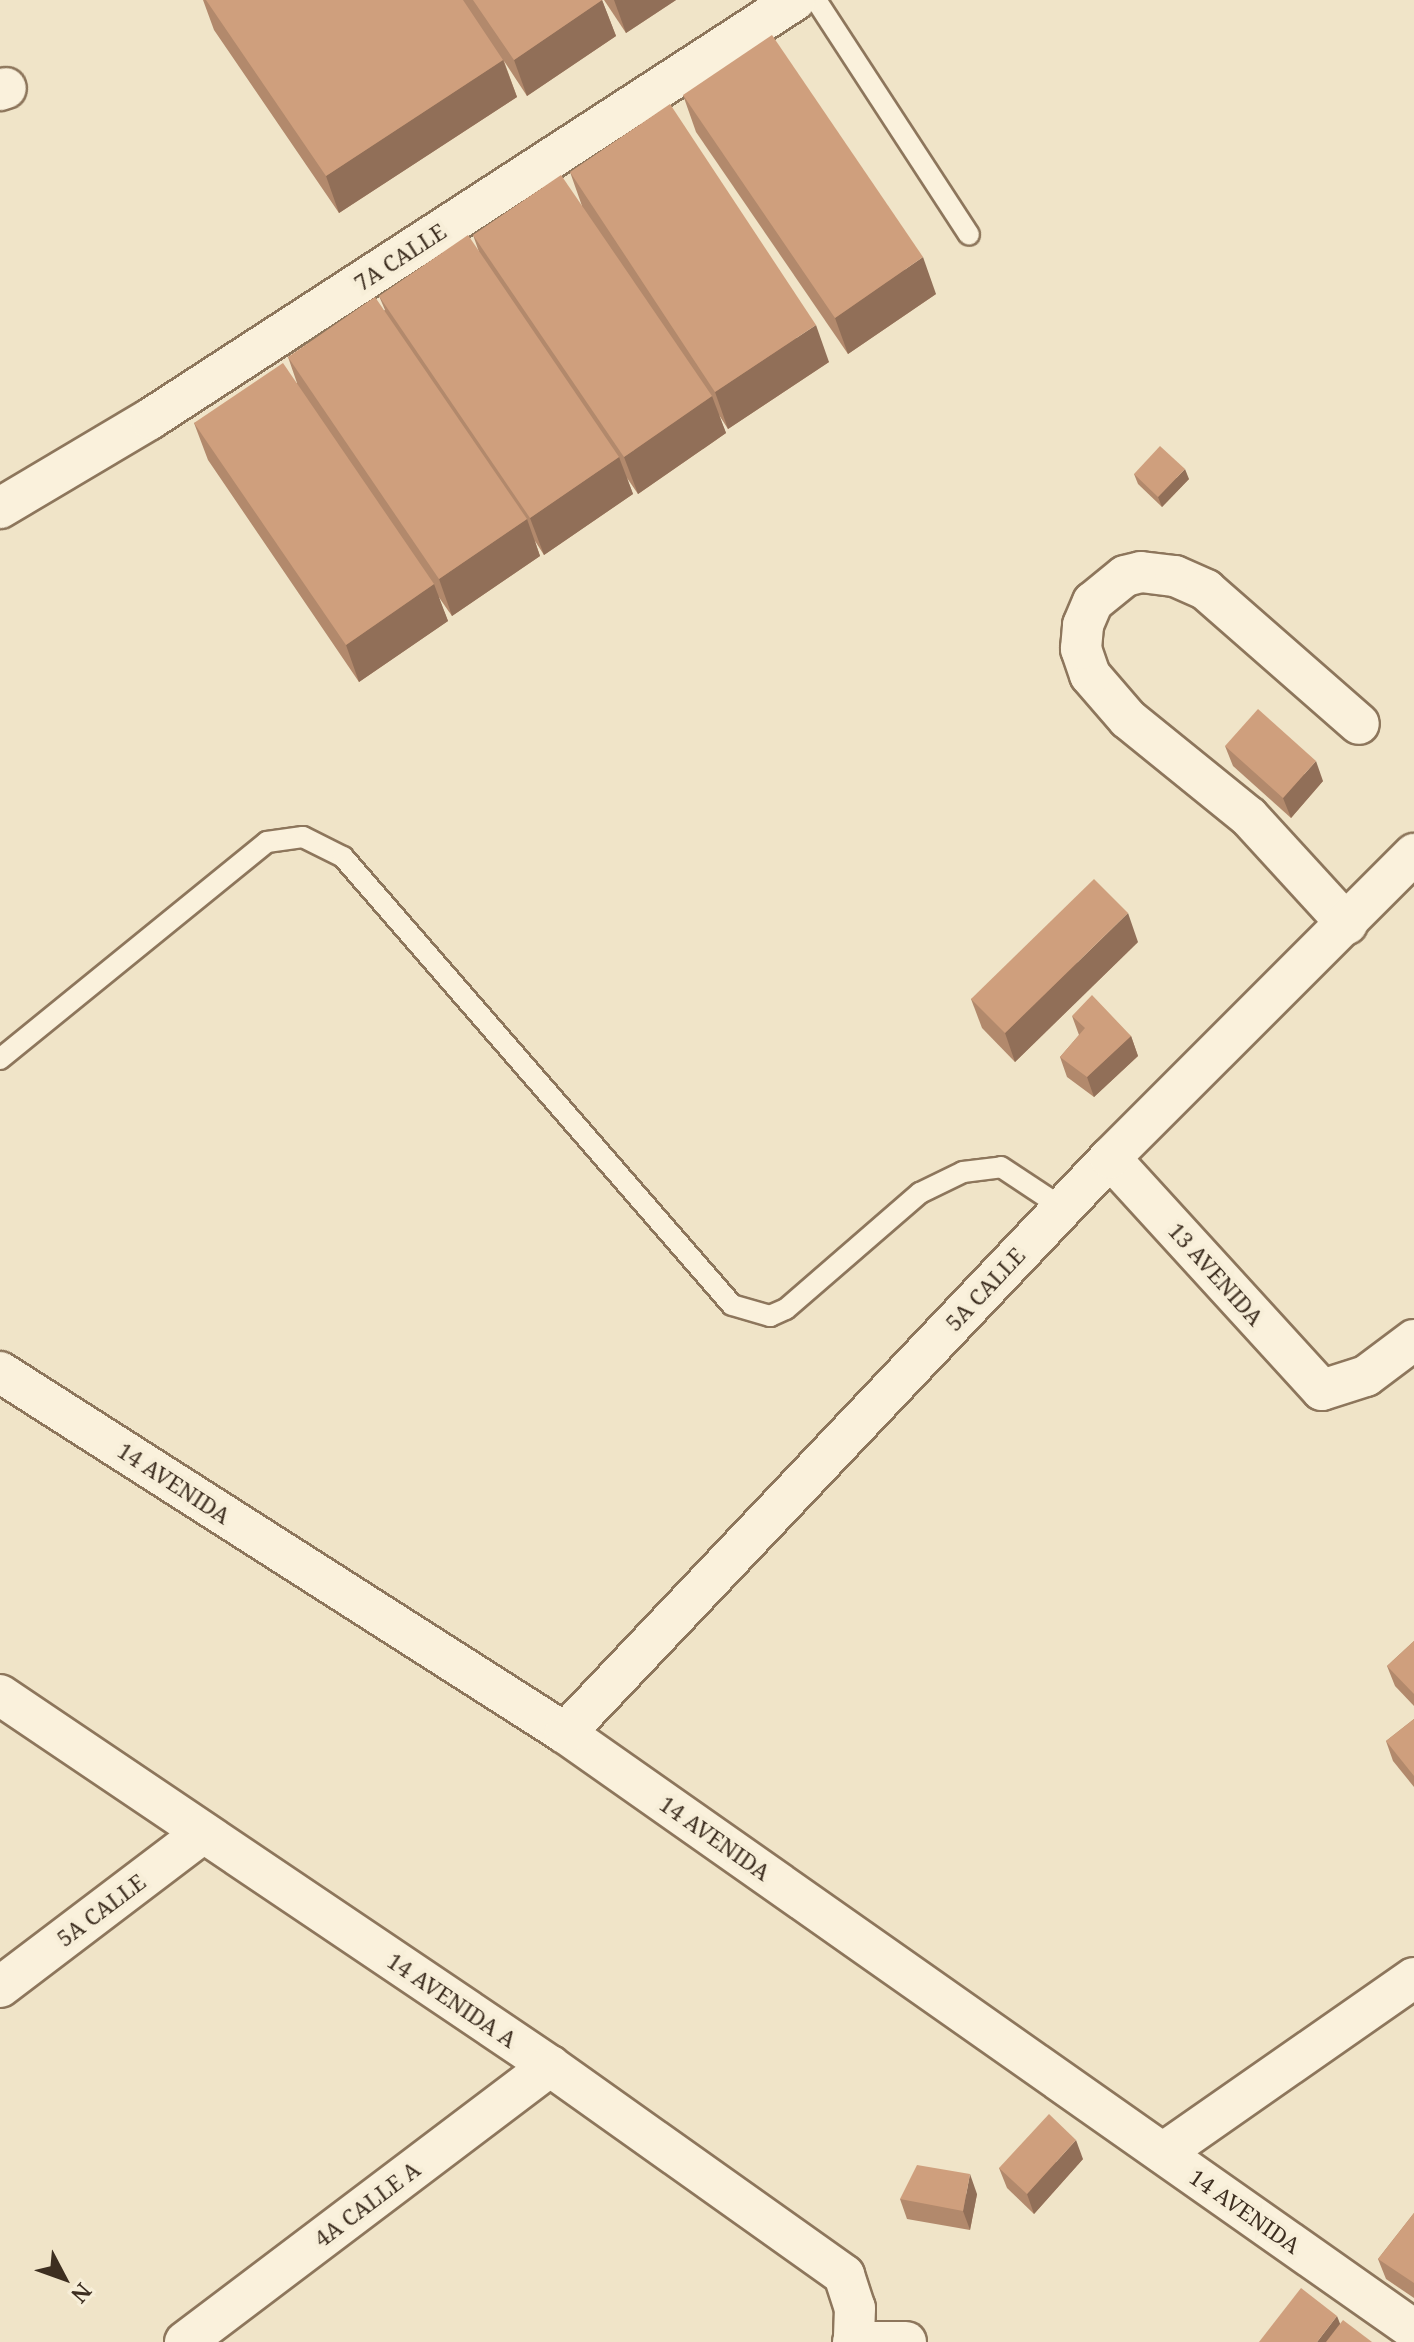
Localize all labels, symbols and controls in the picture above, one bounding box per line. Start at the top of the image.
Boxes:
street label: 7A CALLE [349,218,451,296]
street label: 13 AVENIDA [1163,1217,1269,1331]
street label: 5A CALLE [940,1242,1030,1336]
street label: 14 AVENIDA [113,1437,235,1529]
street label: 14 AVENIDA [655,1790,775,1886]
street label: 5A CALLE [52,1868,150,1952]
street label: 14 AVENIDA A [383,1947,521,2053]
street label: 4A CALLE A [309,2156,425,2252]
street label: 14 AVENIDA [1185,2163,1305,2259]
north arrow [24,2238,104,2318]
text: N [65,2277,99,2310]

